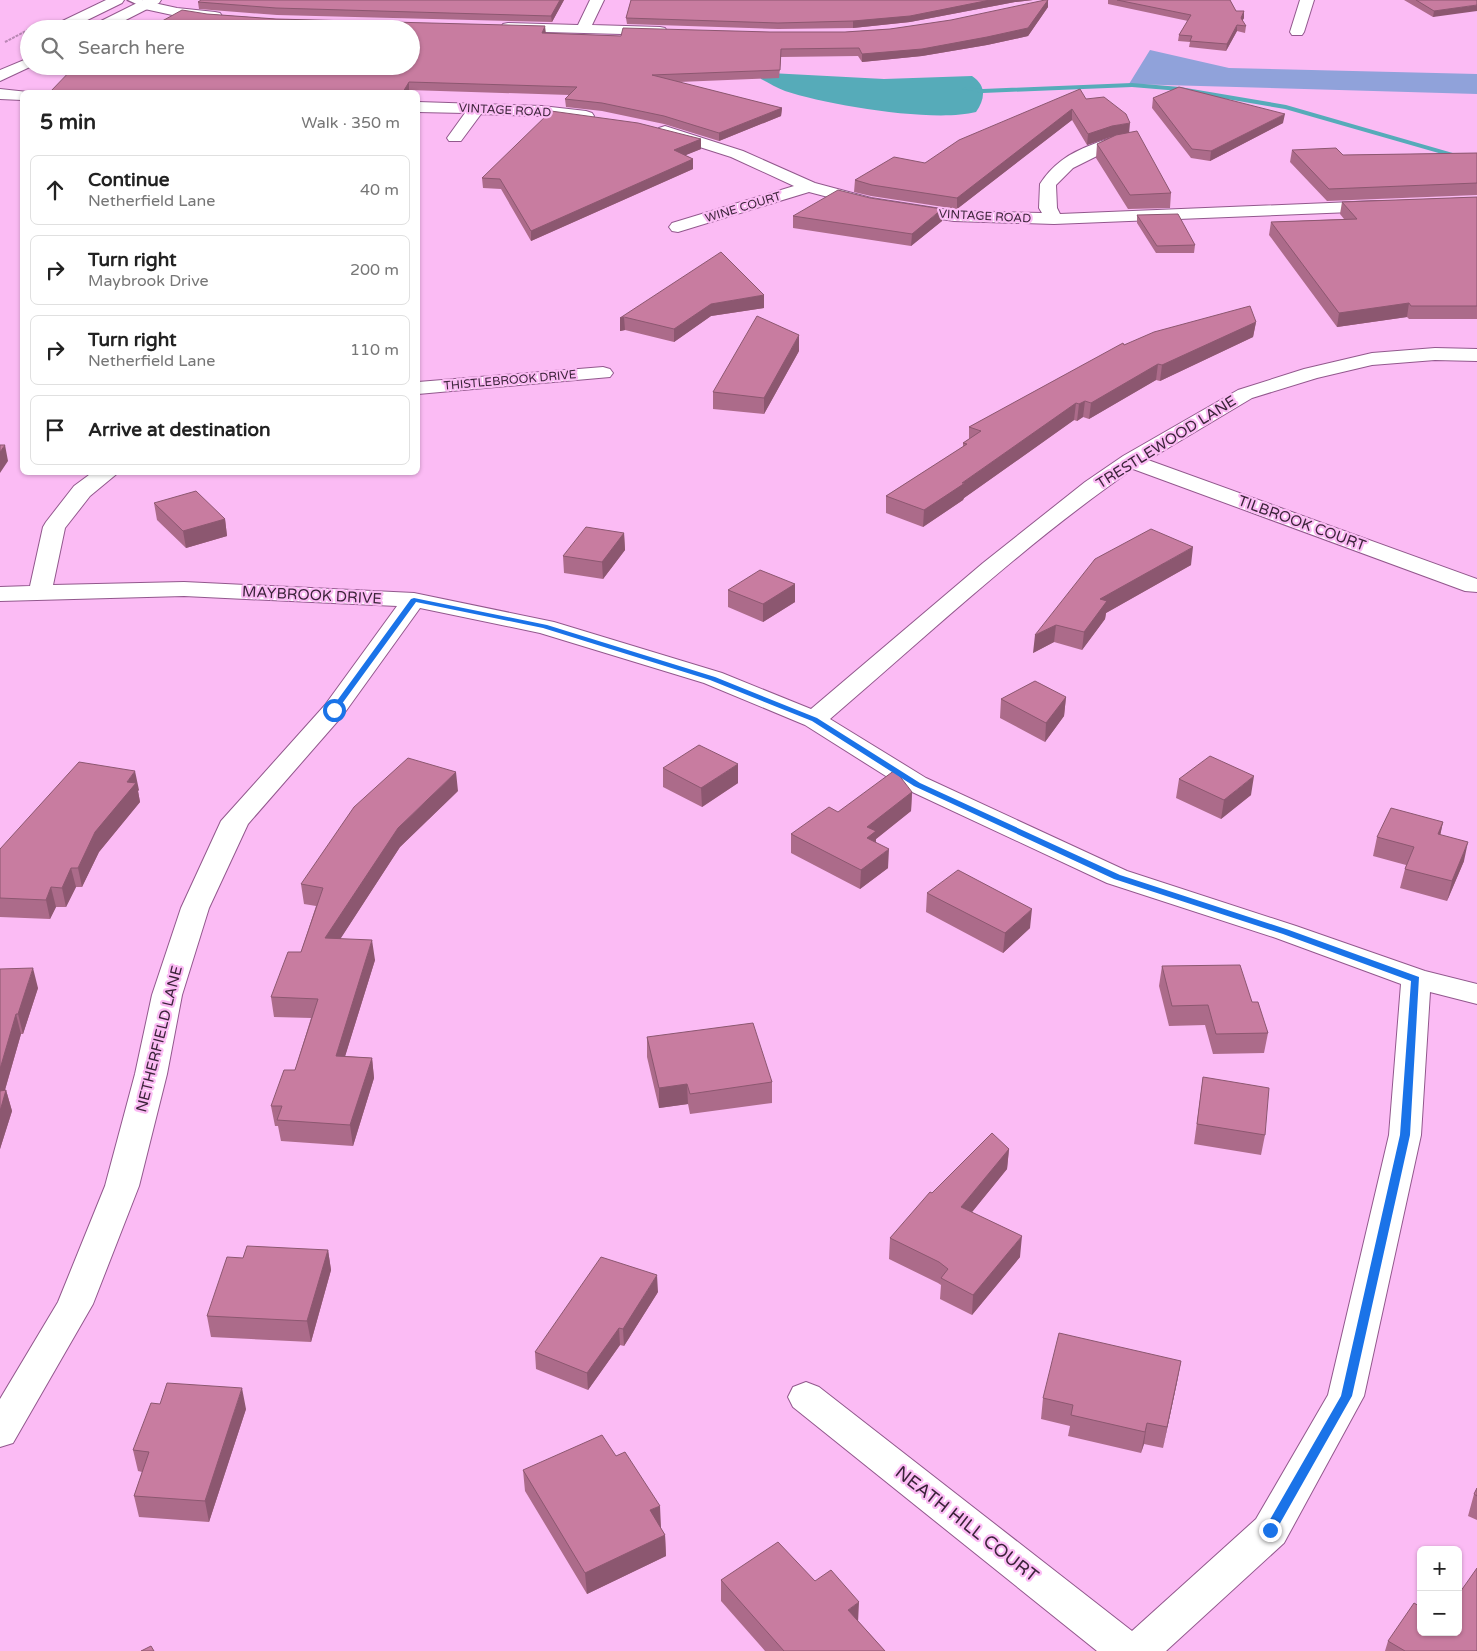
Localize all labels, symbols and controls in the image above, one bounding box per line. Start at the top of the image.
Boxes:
search box [20,20,420,75]
icon: search [38,34,66,62]
text: Search here [78,37,185,59]
street label: VINTAGE ROAD [458,101,552,119]
text: 5 min [40,110,96,135]
text: Walk · 350 m [301,113,400,133]
text: Continue [88,169,170,191]
icon: ahead [41,176,69,204]
text: 40 m [360,180,399,200]
street label: WINE COURT [703,189,783,225]
text: Netherfield Lane [88,191,215,211]
street label: VINTAGE ROAD [938,207,1032,225]
text: Turn right [88,249,176,271]
icon: right [41,256,69,284]
text: 200 m [350,260,399,280]
text: Maybrook Drive [88,271,209,291]
text: Turn right [88,329,176,351]
icon: right [41,336,69,364]
text: 110 m [350,340,399,360]
text: Netherfield Lane [88,351,215,371]
street label: THISTLEBROOK DRIVE [443,367,577,393]
street label: TRESTLEWOOD LANE [1093,392,1239,492]
icon: arrive [41,416,69,444]
text: Arrive at destination [88,419,271,441]
street label: TILBROOK COURT [1236,491,1368,555]
street label: MAYBROOK DRIVE [242,582,382,608]
route start [323,699,346,722]
street label: NETHERFIELD LANE [132,964,186,1114]
street label: NEATH HILL COURT [891,1461,1043,1587]
route end [1259,1519,1282,1542]
map controls [1417,1546,1462,1636]
button: + [1417,1546,1462,1591]
button: − [1417,1591,1462,1636]

